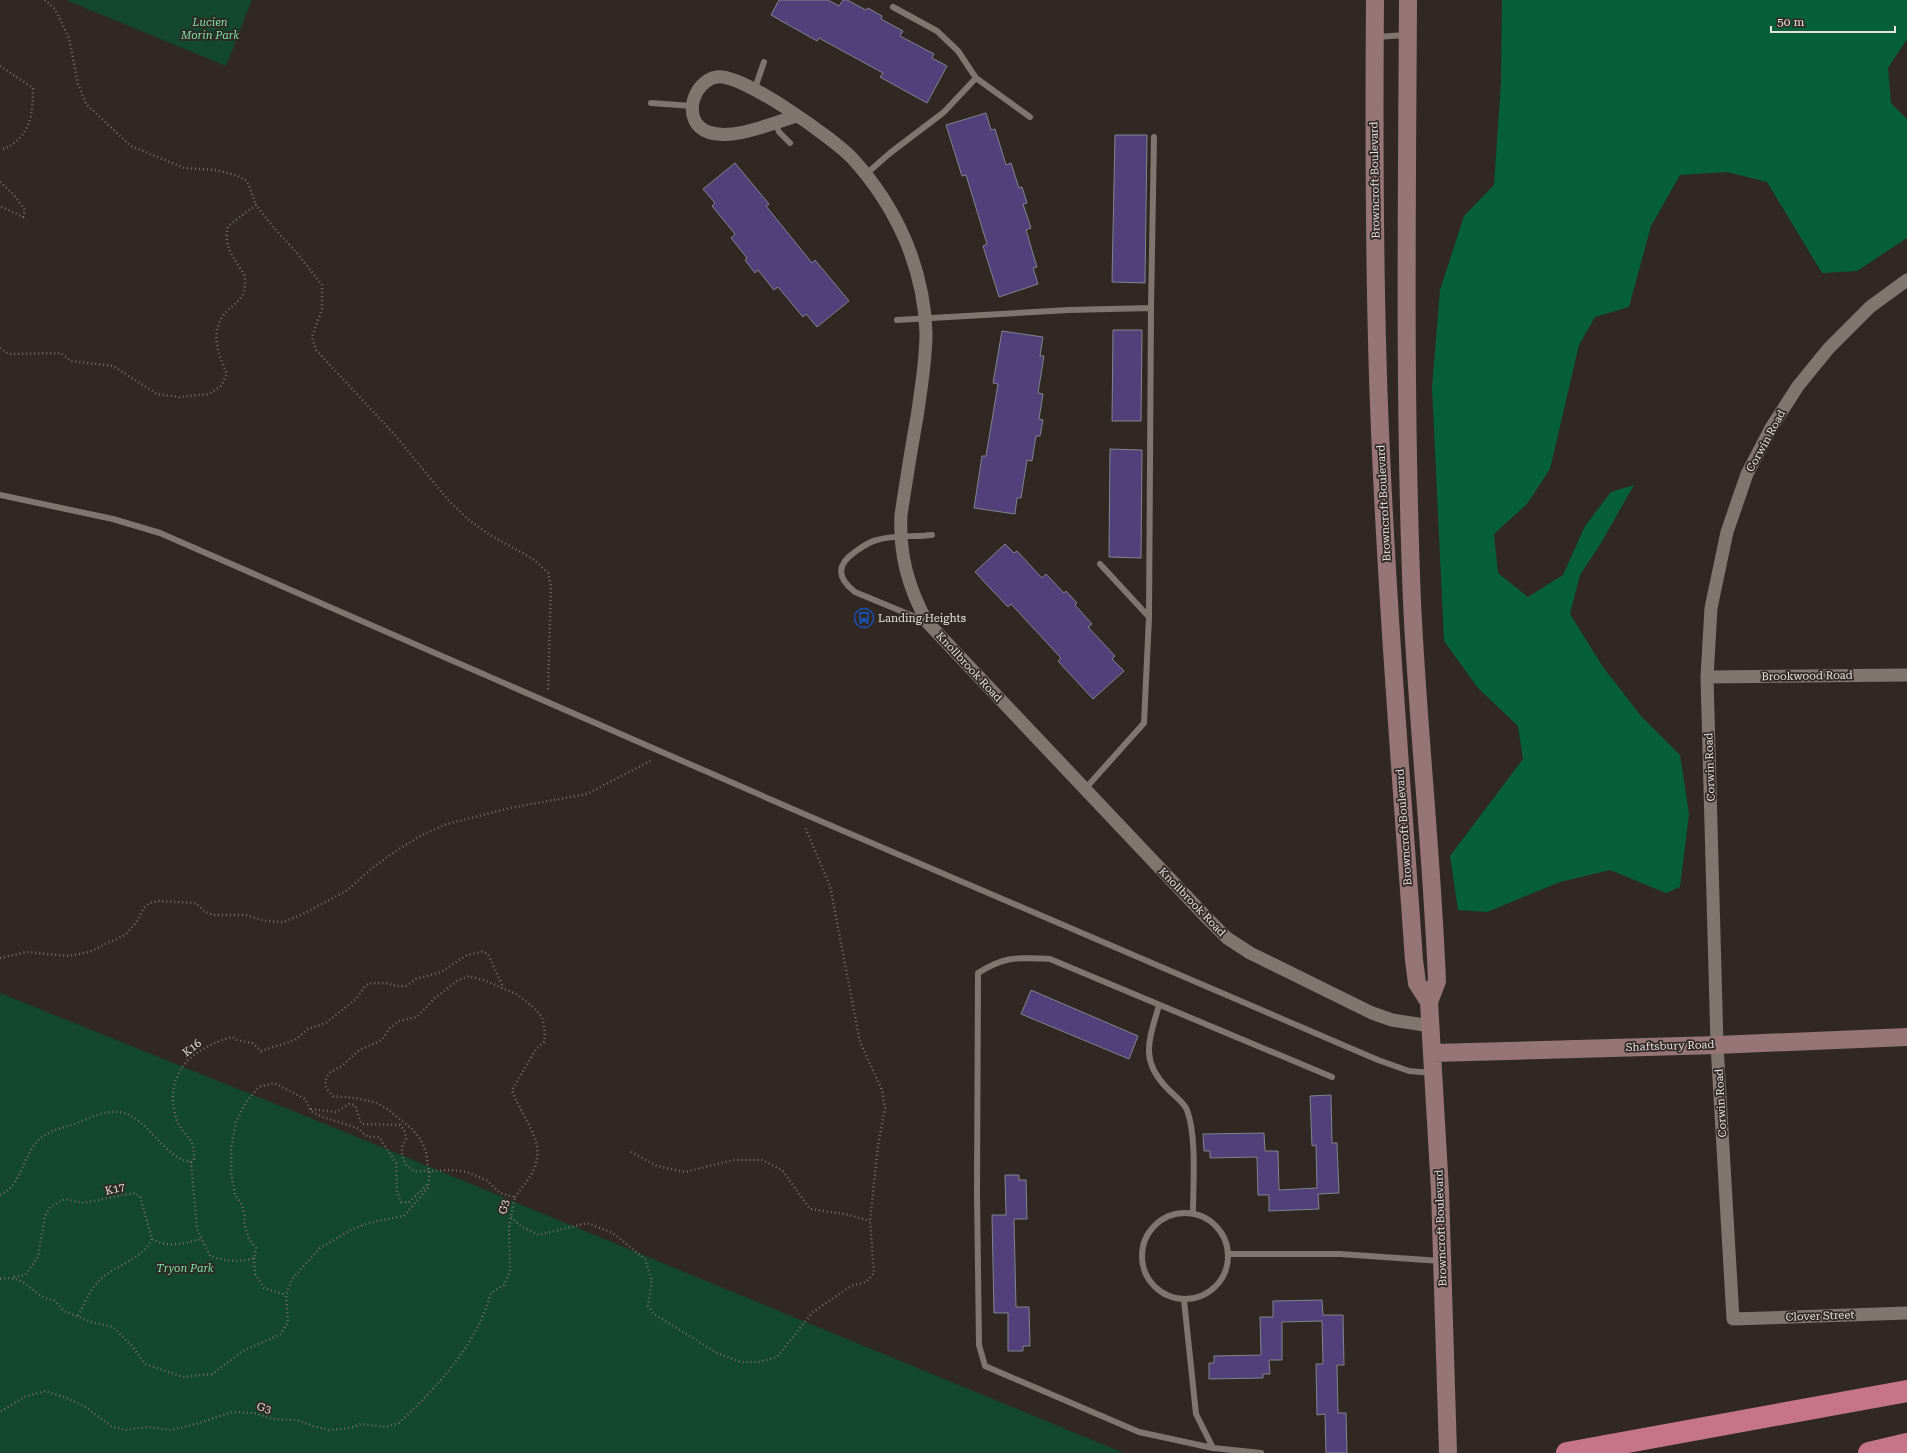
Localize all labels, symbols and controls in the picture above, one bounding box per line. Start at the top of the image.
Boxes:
scale bar [1771,8,1895,34]
text: 50 m [1777,15,1804,29]
park label: Lucien Morin Park [180,16,239,42]
street label: Browncroft Boulevard [1367,121,1383,239]
street label: Corwin Road [1744,408,1788,474]
street label: Browncroft Boulevard [1374,444,1394,562]
bus stop icon: Landing Heights [853,607,875,629]
place label: Landing Heights [878,612,966,625]
street label: Knollbrook Road [933,629,1005,705]
street label: Brookwood Road [1761,669,1853,683]
street label: Corwin Road [1702,732,1718,802]
street label: Browncroft Boulevard [1393,768,1415,886]
street label: Knollbrook Road [1156,865,1228,939]
street label: K16 [180,1037,204,1059]
street label: Shaftsbury Road [1625,1038,1715,1054]
street label: Corwin Road [1713,1068,1729,1138]
street label: Browncroft Boulevard [1432,1169,1450,1287]
street label: K17 [104,1180,126,1198]
street label: G3 [496,1199,512,1215]
park label: Tryon Park [156,1262,214,1275]
street label: Clover Street [1785,1308,1855,1324]
street label: G3 [255,1400,273,1416]

